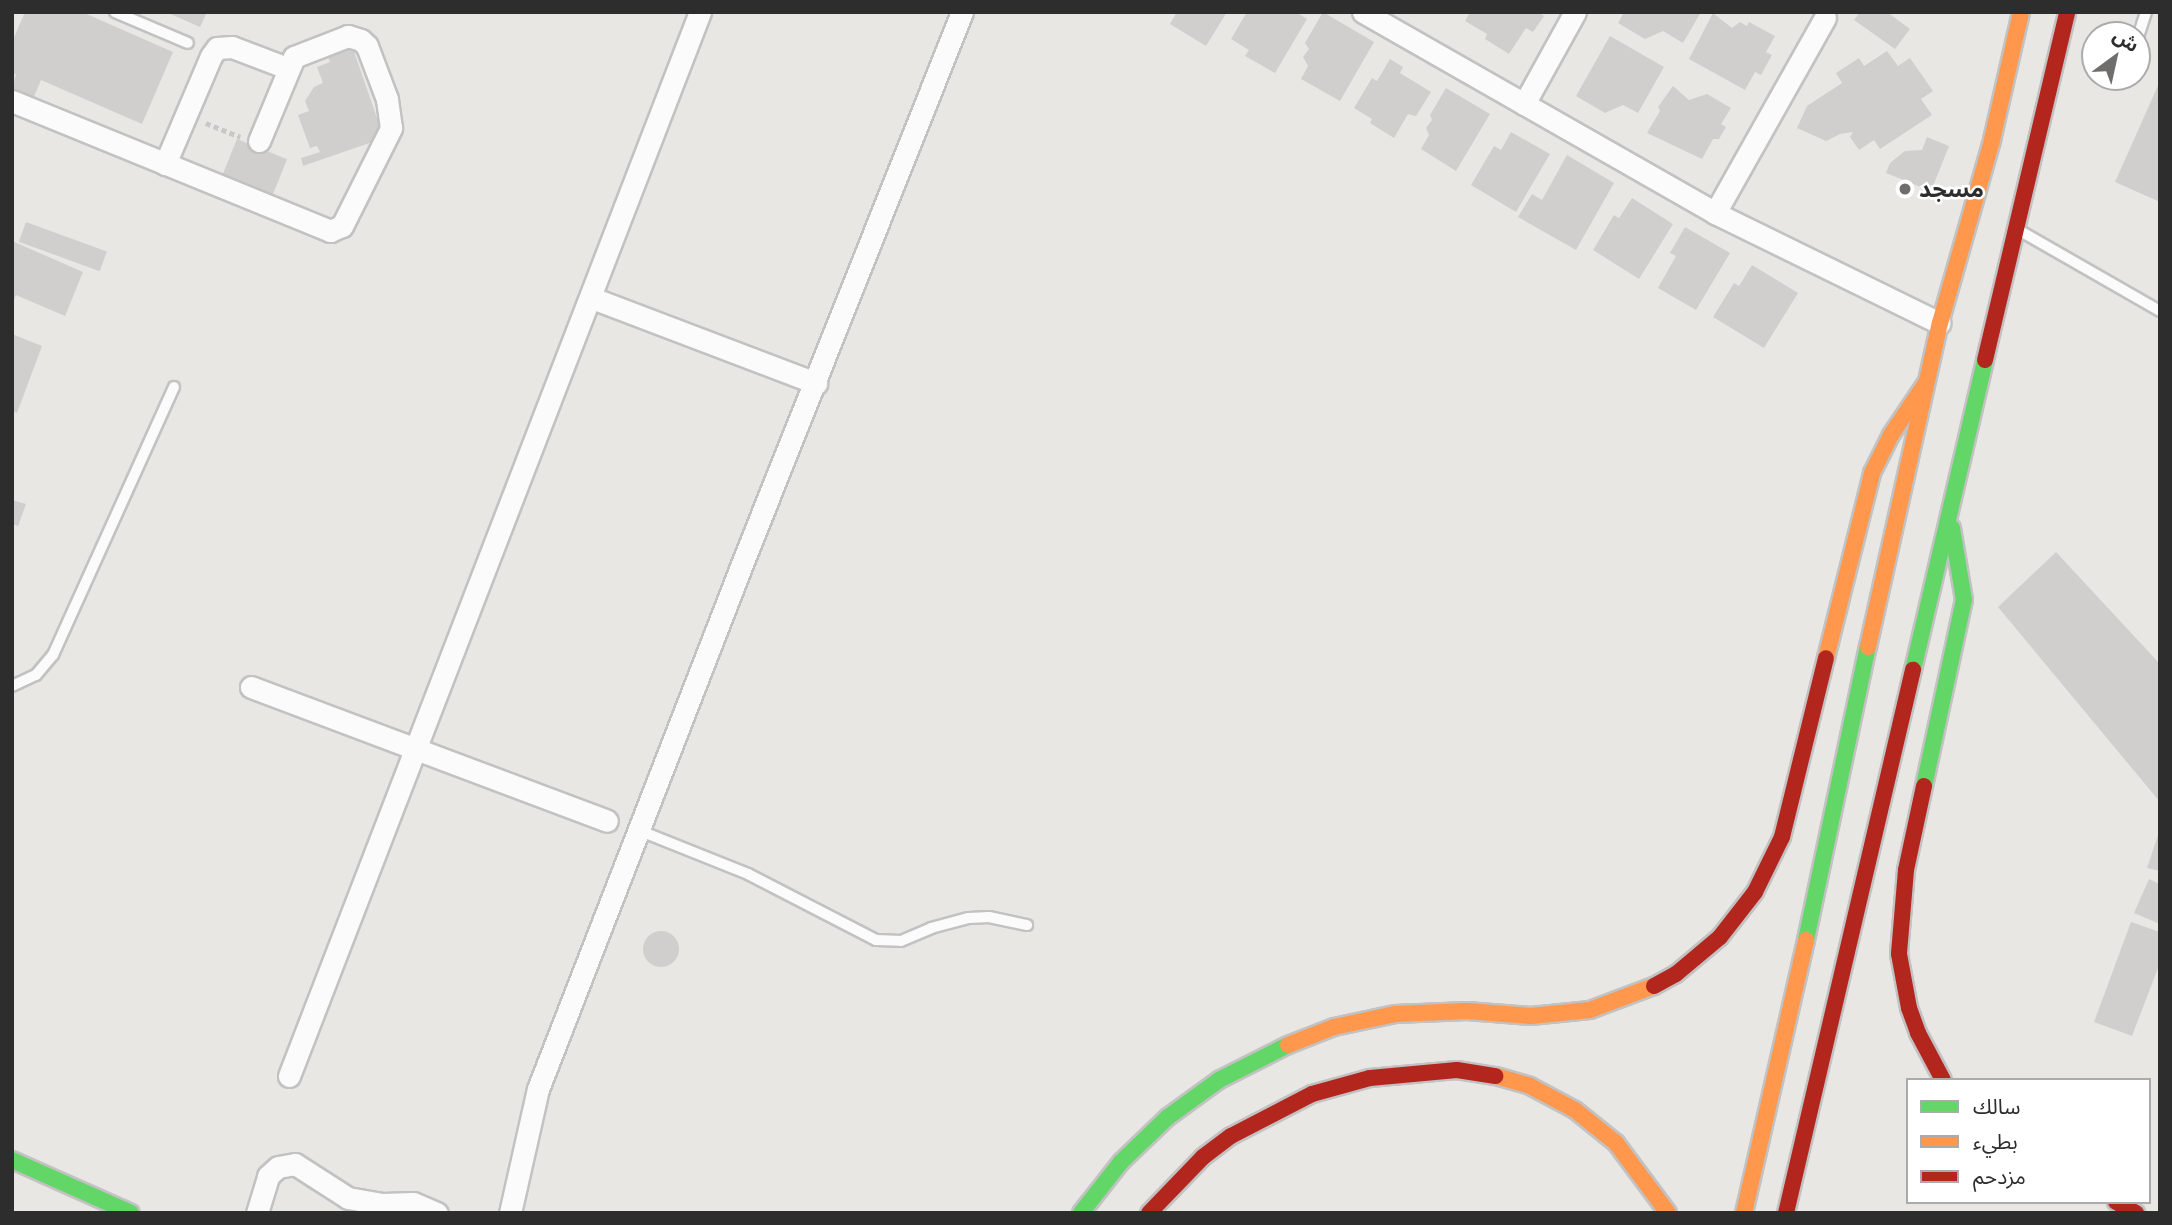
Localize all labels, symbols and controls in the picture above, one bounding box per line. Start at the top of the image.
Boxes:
north arrow [2081,21,2151,91]
text: ش [2109,24,2143,56]
place label: مسجد [1919,175,1984,203]
marker: مسجد [1897,181,1913,197]
legend [1906,1078,2151,1204]
text: سالك [1973,1094,2020,1118]
text: بطيء [1973,1129,2018,1153]
text: مزدحم [1973,1164,2026,1188]

